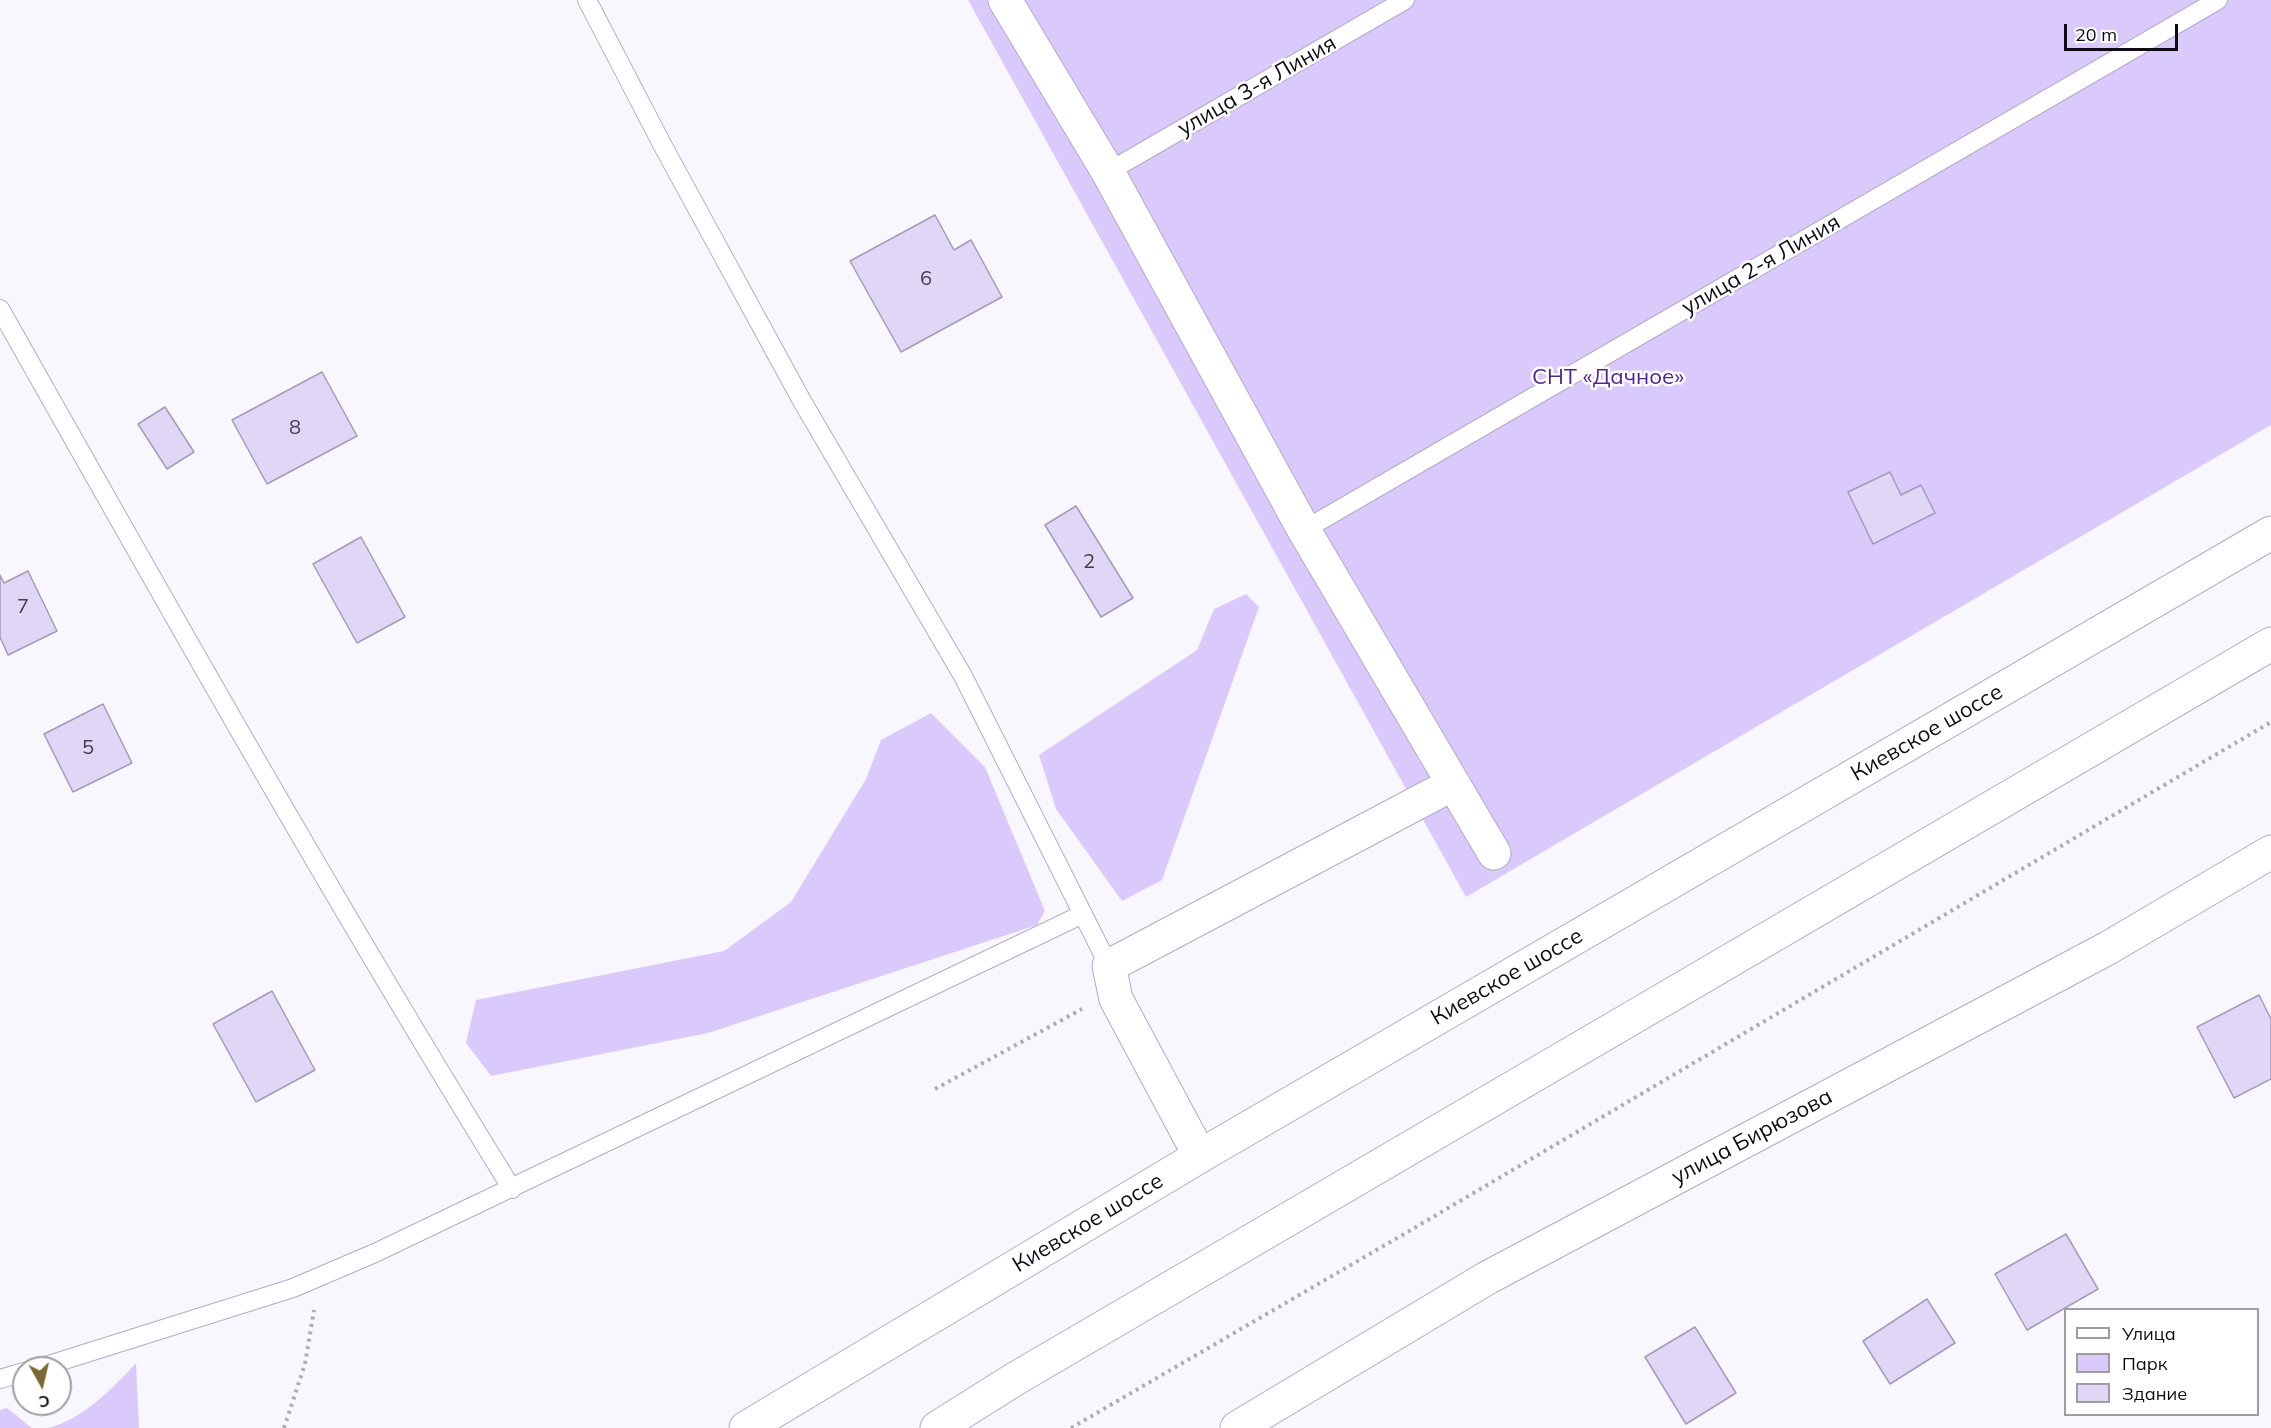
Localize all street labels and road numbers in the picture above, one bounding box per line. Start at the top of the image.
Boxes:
street label: улица 3-я Линия [1173,30,1341,142]
street label: улица 2-я Линия [1677,209,1845,321]
street label: Киевское шоссе [1846,679,2008,787]
street label: Киевское шоссе [1426,923,1588,1031]
street label: улица Бирюзова [1667,1084,1837,1190]
street label: Киевское шоссе [1008,1168,1168,1278]

